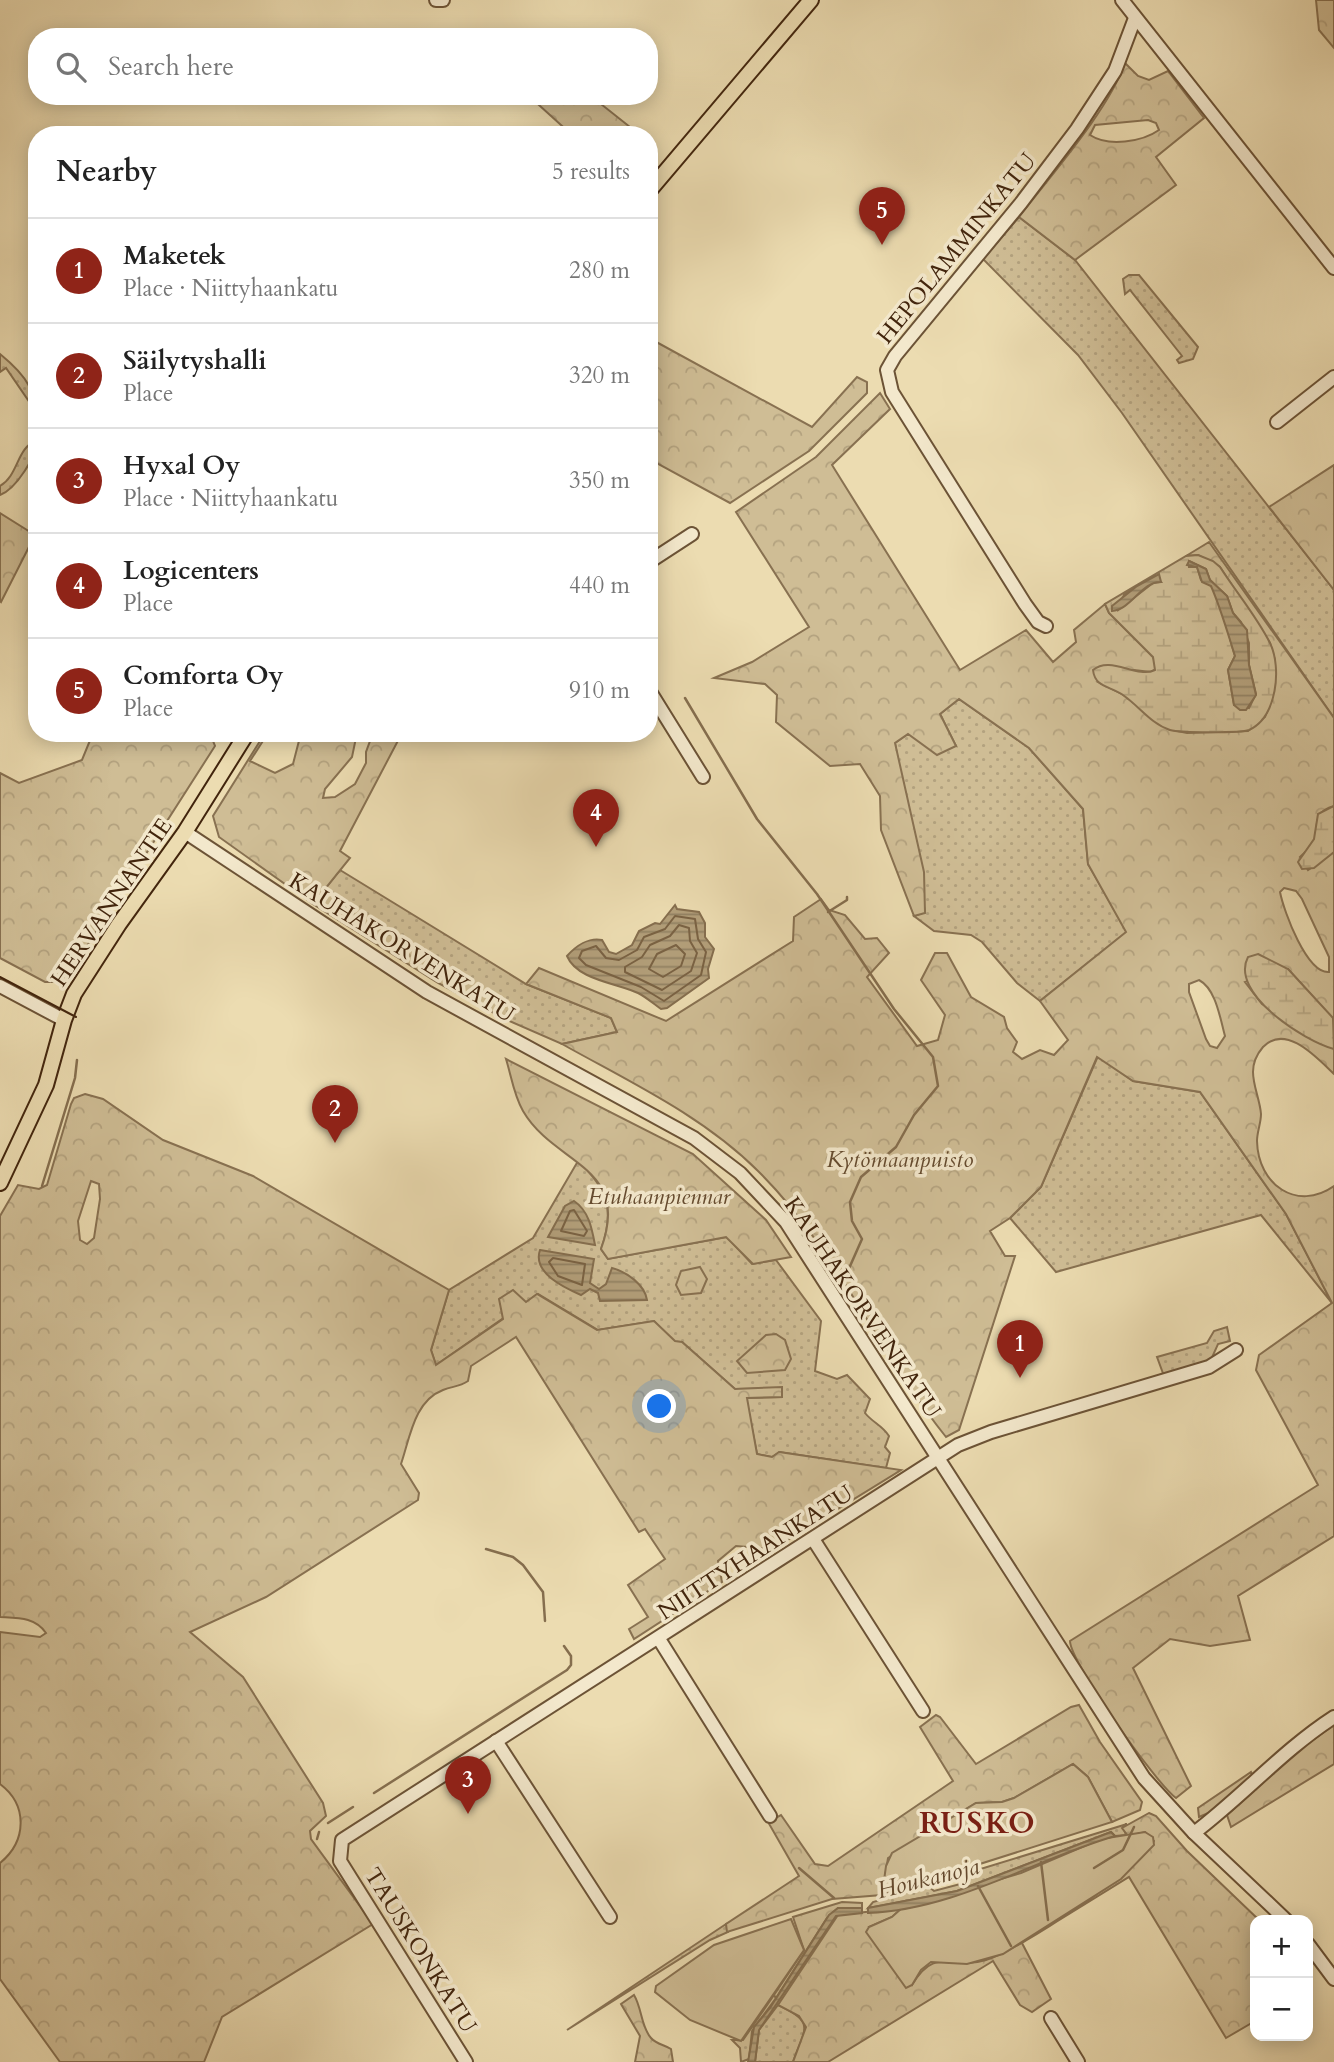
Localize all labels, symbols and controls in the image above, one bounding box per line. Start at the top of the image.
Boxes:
search box [28,28,658,105]
icon: search [52,48,90,86]
text: Search here [108,49,234,84]
street label: HEPOLAMMINKATU [870,146,1043,350]
text: Nearby [56,151,157,192]
text: 5 results [552,156,630,187]
pin: 5 [859,187,905,245]
text: Maketek [123,238,226,273]
text: 1 [73,255,85,286]
text: 280 m [569,255,630,286]
text: Place · Niittyhaankatu [123,273,338,304]
text: Säilytyshalli [123,343,267,378]
text: 2 [73,360,85,391]
text: 320 m [569,360,630,391]
text: Place [123,378,173,409]
text: Hyxal Oy [123,448,240,483]
text: 3 [73,465,85,496]
text: 350 m [569,465,630,496]
text: Place · Niittyhaankatu [123,483,338,514]
text: Logicenters [123,553,259,588]
text: 4 [73,570,85,601]
text: 440 m [569,570,630,601]
text: Place [123,588,173,619]
text: Comforta Oy [123,658,284,693]
text: 5 [73,675,85,706]
text: 910 m [569,675,630,706]
text: Place [123,693,173,724]
pin: 4 [573,789,619,847]
street label: HERVANNANTIE [44,812,179,993]
street label: KAUHAKORVENKATU [283,865,521,1030]
pin: 2 [312,1085,358,1143]
park label: Kytömaanpuisto [827,1144,974,1175]
park label: Etuhaanpiennar [588,1181,732,1212]
street label: KAUHAKORVENKATU [777,1191,948,1424]
pin: 1 [997,1320,1043,1378]
your location [642,1389,676,1423]
street label: NIITTYHAANKATU [652,1478,859,1627]
pin: 3 [445,1756,491,1814]
district label: RUSKO [919,1803,1037,1844]
water label: Houkanoja [873,1850,983,1907]
street label: TAUSKONKATU [357,1862,484,2039]
map controls [1250,1915,1313,2041]
button: + [1250,1915,1313,1978]
button: − [1250,1978,1313,2041]

